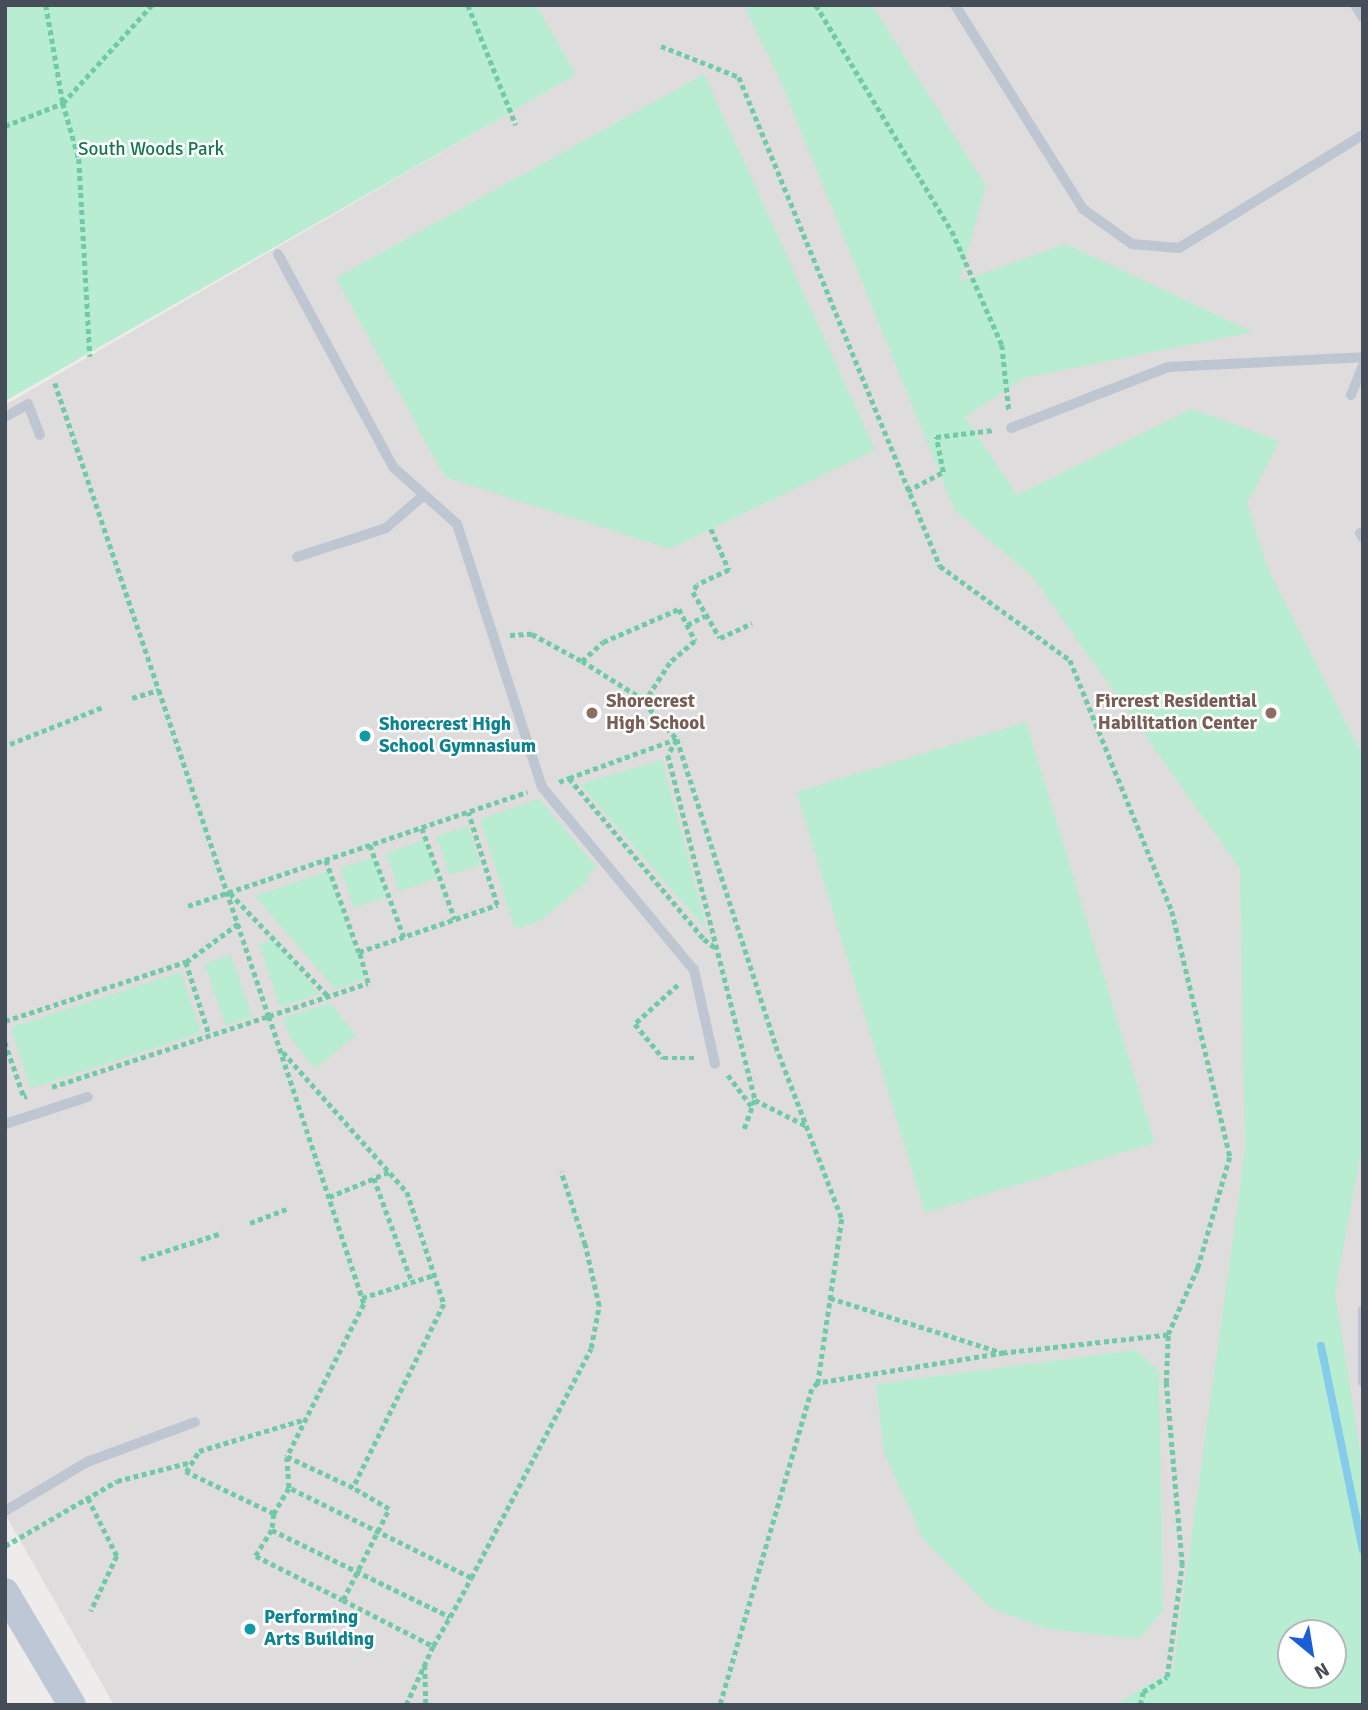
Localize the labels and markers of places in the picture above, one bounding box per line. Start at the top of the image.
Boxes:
place label: Shorecrest High School [606,691,705,735]
place label: Fircrest Residential Habilitation Center [1095,691,1257,735]
marker: Shorecrest High School [584,705,600,721]
marker: Fircrest Residential Habilitation Center [1263,705,1279,721]
place label: Shorecrest High School Gymnasium [379,714,536,758]
marker: Shorecrest High School Gymnasium [357,728,373,744]
place label: Performing Arts Building [264,1607,374,1651]
marker: Performing Arts Building [242,1621,258,1637]

